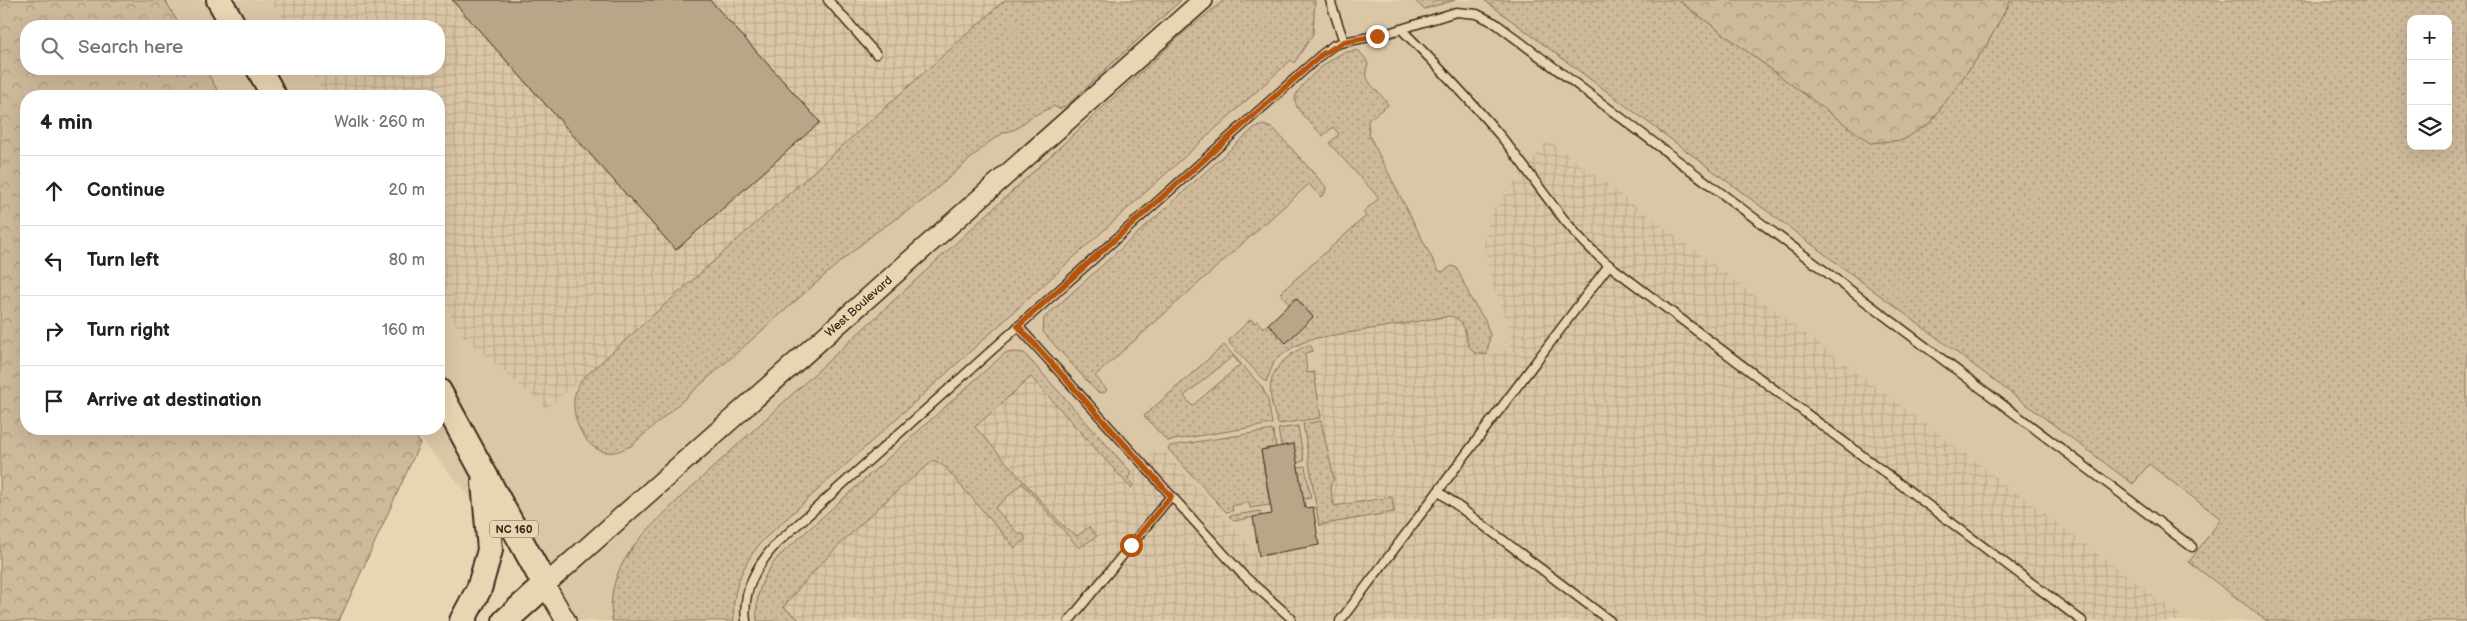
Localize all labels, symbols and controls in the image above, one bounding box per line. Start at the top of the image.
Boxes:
map controls [2407,15,2452,150]
button: + [2407,15,2452,60]
search box [20,20,445,75]
route end [1366,25,1389,48]
icon: search [38,34,66,62]
text: Search here [78,36,183,59]
button: − [2407,60,2452,105]
button: layers [2407,105,2452,150]
text: 4 min [40,110,93,135]
text: Walk · 260 m [334,113,425,132]
icon: ahead [40,177,68,205]
text: Continue [87,179,165,202]
text: 20 m [389,181,425,200]
icon: left [40,247,68,275]
text: Turn left [87,249,159,272]
text: 80 m [389,251,425,270]
street label: West Boulevard [822,272,895,340]
icon: right [40,317,68,345]
text: Turn right [87,319,170,342]
text: 160 m [382,321,425,340]
icon: arrive [40,387,68,415]
text: Arrive at destination [87,389,262,412]
road number: NC 160 [490,520,538,538]
route start [1120,534,1143,557]

